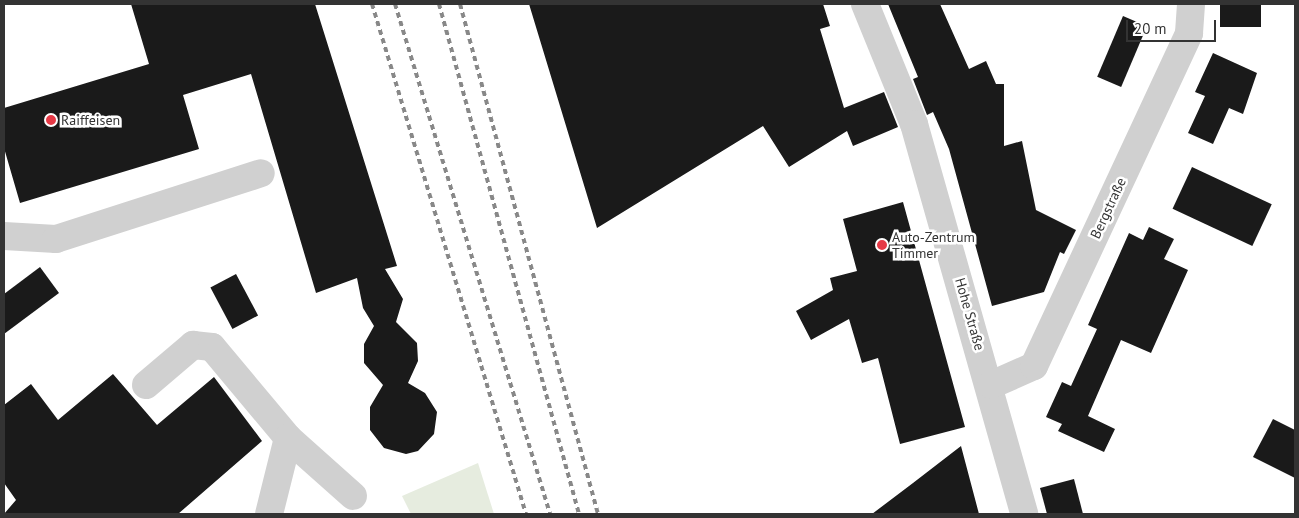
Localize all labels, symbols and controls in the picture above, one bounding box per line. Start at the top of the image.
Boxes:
scale bar [1129,10,1219,42]
text: 20 m [1134,19,1167,38]
place label: Raiffeisen [61,112,120,128]
marker: Raiffeisen [45,114,57,126]
street label: Bergstraße [1087,175,1129,241]
place label: Auto-Zentrum Timmer [892,229,975,262]
marker: Auto-Zentrum Timmer [876,239,888,251]
street label: Hohe Straße [952,276,988,352]

